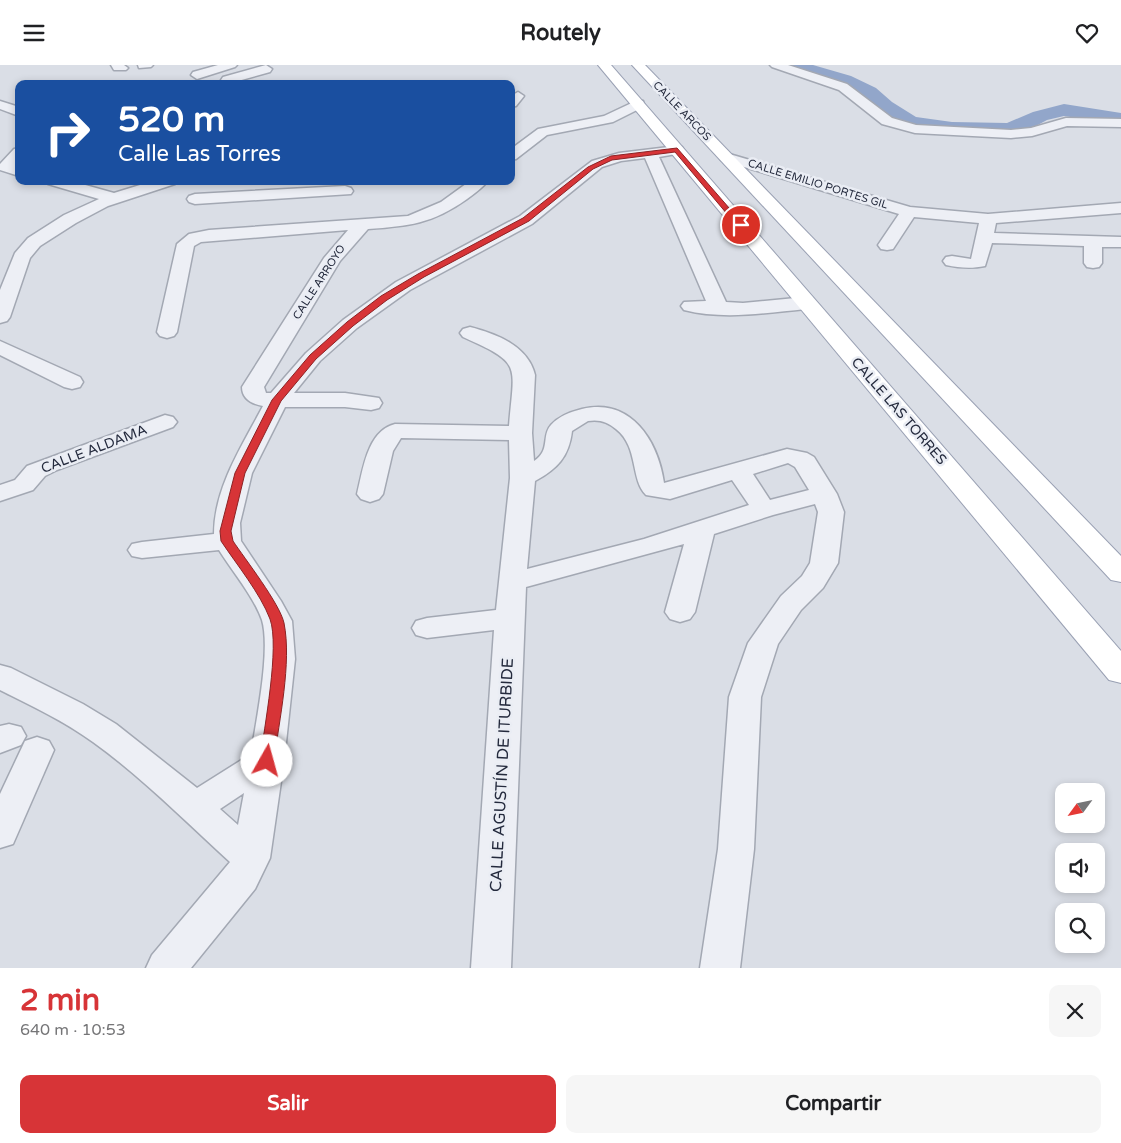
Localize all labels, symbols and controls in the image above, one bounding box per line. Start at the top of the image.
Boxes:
icon: menu [20,19,48,47]
icon: heart [1073,19,1101,47]
text: Routely [520,20,601,46]
street label: CALLE ARCOS [650,79,714,144]
text: 520 m [118,99,225,141]
icon: right [35,100,100,165]
text: Calle Las Torres [118,141,281,167]
street label: CALLE EMILIO PORTES GIL [746,156,890,212]
pin [720,204,762,246]
icon: arrive [727,211,755,239]
street label: CALLE ARROYO [290,242,348,322]
street label: CALLE LAS TORRES [848,354,950,468]
street label: CALLE ALDAMA [39,421,149,477]
street label: CALLE AGUSTÍN DE ITURBIDE [486,657,518,893]
position arrow [240,734,292,786]
north arrow [1055,783,1105,833]
map controls [1055,783,1105,953]
button: sound [1055,843,1105,893]
button: search [1055,903,1105,953]
text: 2 min [20,982,100,1019]
button: close [1049,985,1101,1037]
text: 640 m · 10:53 [20,1020,126,1040]
button: Salir [20,1075,556,1133]
button: Compartir [566,1075,1101,1133]

